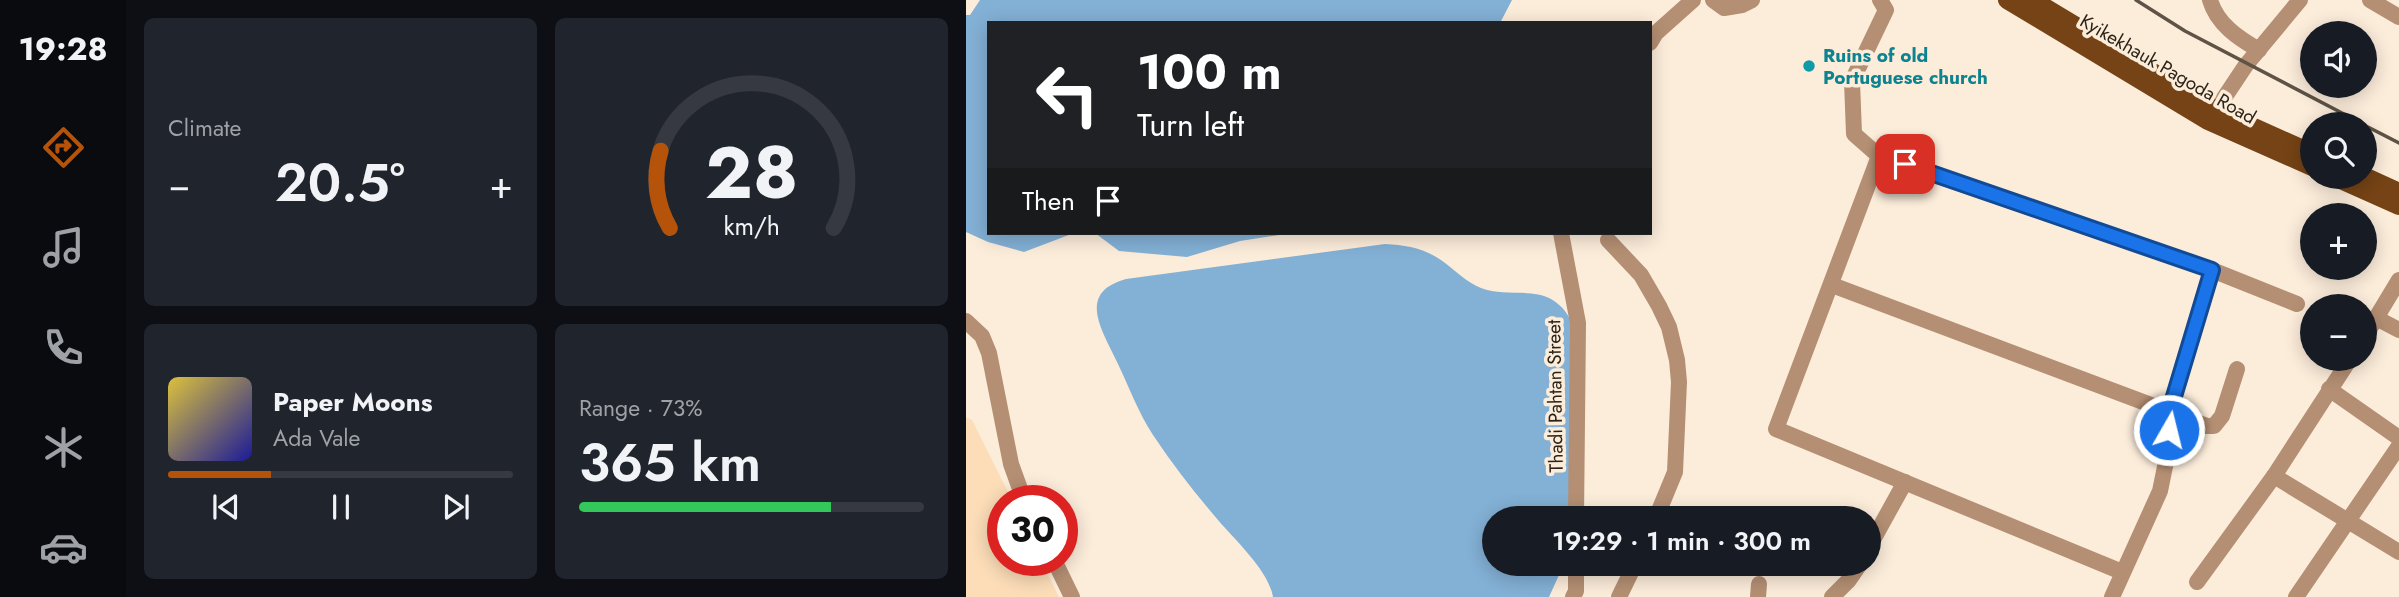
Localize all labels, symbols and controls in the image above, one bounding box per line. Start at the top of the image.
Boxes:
street label: Kyikekhauk Pagoda Road [2075,7,2261,131]
map controls [2300,21,2377,371]
button: sound [2300,21,2377,98]
text: 19:28 [18,26,108,72]
text: 100 m [1137,37,1282,107]
place label: Ruins of old Portuguese church [1823,42,1988,91]
icon: left [1022,49,1113,140]
marker: Ruins of old Portuguese church [1801,58,1817,74]
text: Turn left [1137,102,1244,148]
text: Climate [168,111,241,145]
button: search [2300,112,2377,189]
text: 28 [705,120,798,225]
icon: directions [39,123,88,172]
pin [1875,134,1935,194]
text: 20.5° [275,145,405,221]
icon: arrive [1886,145,1924,183]
text: − [168,157,190,212]
text: + [490,157,513,212]
text: Then [1022,182,1075,220]
icon: arrive [1089,182,1127,220]
button: + [2300,203,2377,280]
text: km/h [723,208,780,244]
icon: music [39,223,88,272]
button: − [2300,294,2377,371]
street label: Thadi Pahtan Street [1540,319,1570,473]
icon: phone [39,323,88,372]
text: Paper Moons [273,383,433,421]
text: Range · 73% [579,391,703,425]
position arrow [2132,393,2206,467]
text: Ada Vale [273,421,360,455]
icon: climate [39,423,88,472]
text: 365 km [579,425,761,501]
speed limit sign: 30 [987,485,1078,576]
icon: previous [207,488,245,526]
icon: pause [322,488,360,526]
icon: next [437,488,475,526]
text: 19:29 · 1 min · 300 m [1552,522,1811,560]
icon: car [39,523,88,572]

